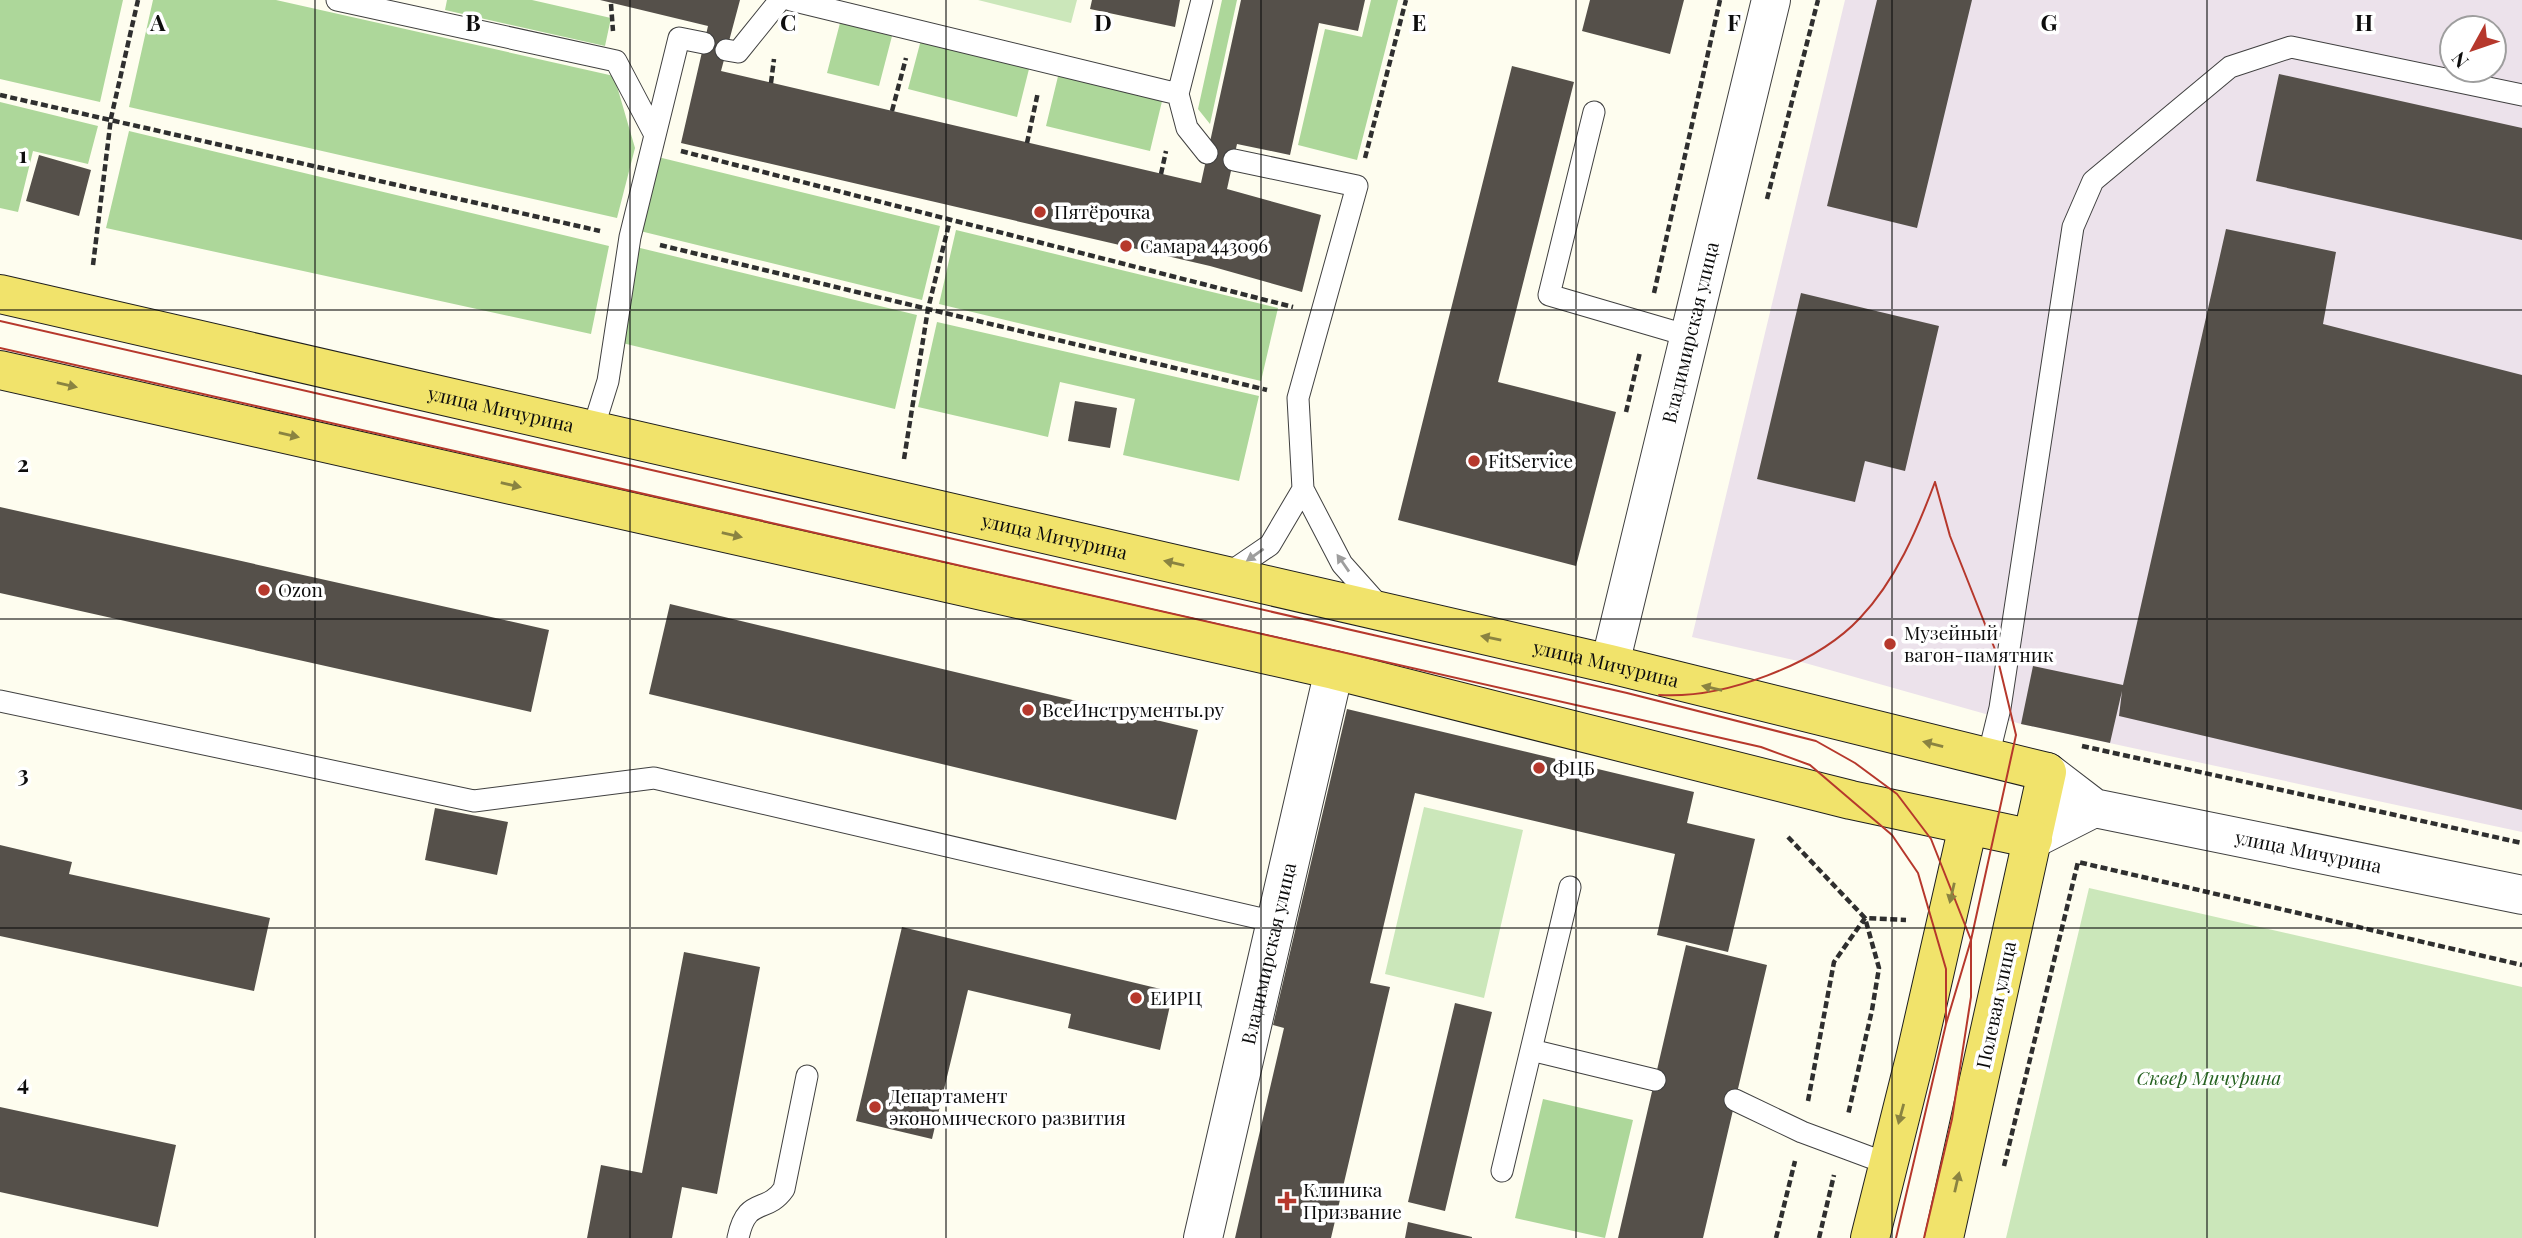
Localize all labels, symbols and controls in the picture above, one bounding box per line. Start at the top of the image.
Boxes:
text: A [149,6,166,37]
text: B [465,6,481,37]
text: C [780,6,796,37]
text: D [1094,6,1112,37]
text: E [1412,6,1426,37]
text: F [1727,6,1741,37]
text: G [2041,6,2058,37]
text: H [2355,6,2373,37]
north arrow [2438,14,2508,84]
text: N [2445,47,2474,74]
text: 1 [19,138,28,169]
place label: Пятёрочка [1054,198,1151,224]
marker: Пятёрочка [1032,204,1048,220]
place label: Самара 443096 [1140,232,1268,258]
marker: Самара 443096 [1118,238,1134,254]
street label: Владимирская улица [1655,238,1724,426]
street label: улица Мичурина [425,379,577,438]
one-way arrow [56,380,78,391]
one-way arrow [278,430,300,441]
text: 2 [17,447,29,478]
place label: FitService [1488,447,1573,473]
marker: FitService [1466,453,1482,469]
one-way arrow [500,479,522,490]
street label: улица Мичурина [978,506,1131,565]
one-way arrow [722,529,744,540]
one-way arrow [1246,548,1264,562]
one-way arrow [1336,554,1350,572]
one-way arrow [1163,557,1185,568]
place label: Ozon [278,576,324,602]
marker: Ozon [256,582,272,598]
place label: Музейный вагон-памятник [1904,619,2054,667]
one-way arrow [1480,632,1502,643]
street label: улица Мичурина [1530,633,1682,693]
marker: Музейный вагон-памятник [1882,636,1898,652]
one-way arrow [1701,683,1723,694]
place label: ВсеИнструменты.ру [1042,696,1224,722]
marker: ВсеИнструменты.ру [1020,702,1036,718]
one-way arrow [1922,738,1944,749]
place label: ФЦБ [1553,754,1595,780]
text: 3 [17,757,29,788]
marker: ФЦБ [1531,760,1547,776]
street label: улица Мичурина [2232,823,2385,878]
street label: Владимирская улица [1234,859,1301,1047]
one-way arrow [1946,882,1957,904]
street label: Полевая улица [1969,938,2021,1071]
place label: ЕИРЦ [1150,984,1202,1010]
marker: ЕИРЦ [1128,990,1144,1006]
park label: Сквер Мичурина [2136,1064,2282,1090]
text: 4 [17,1066,29,1097]
place label: Департамент экономического развития [889,1082,1126,1130]
marker: Департамент экономического развития [867,1099,883,1115]
one-way arrow [1895,1103,1906,1125]
one-way arrow [1952,1171,1963,1193]
place label: Клиника Призвание [1303,1176,1402,1224]
marker: Клиника Призвание [1277,1191,1297,1211]

